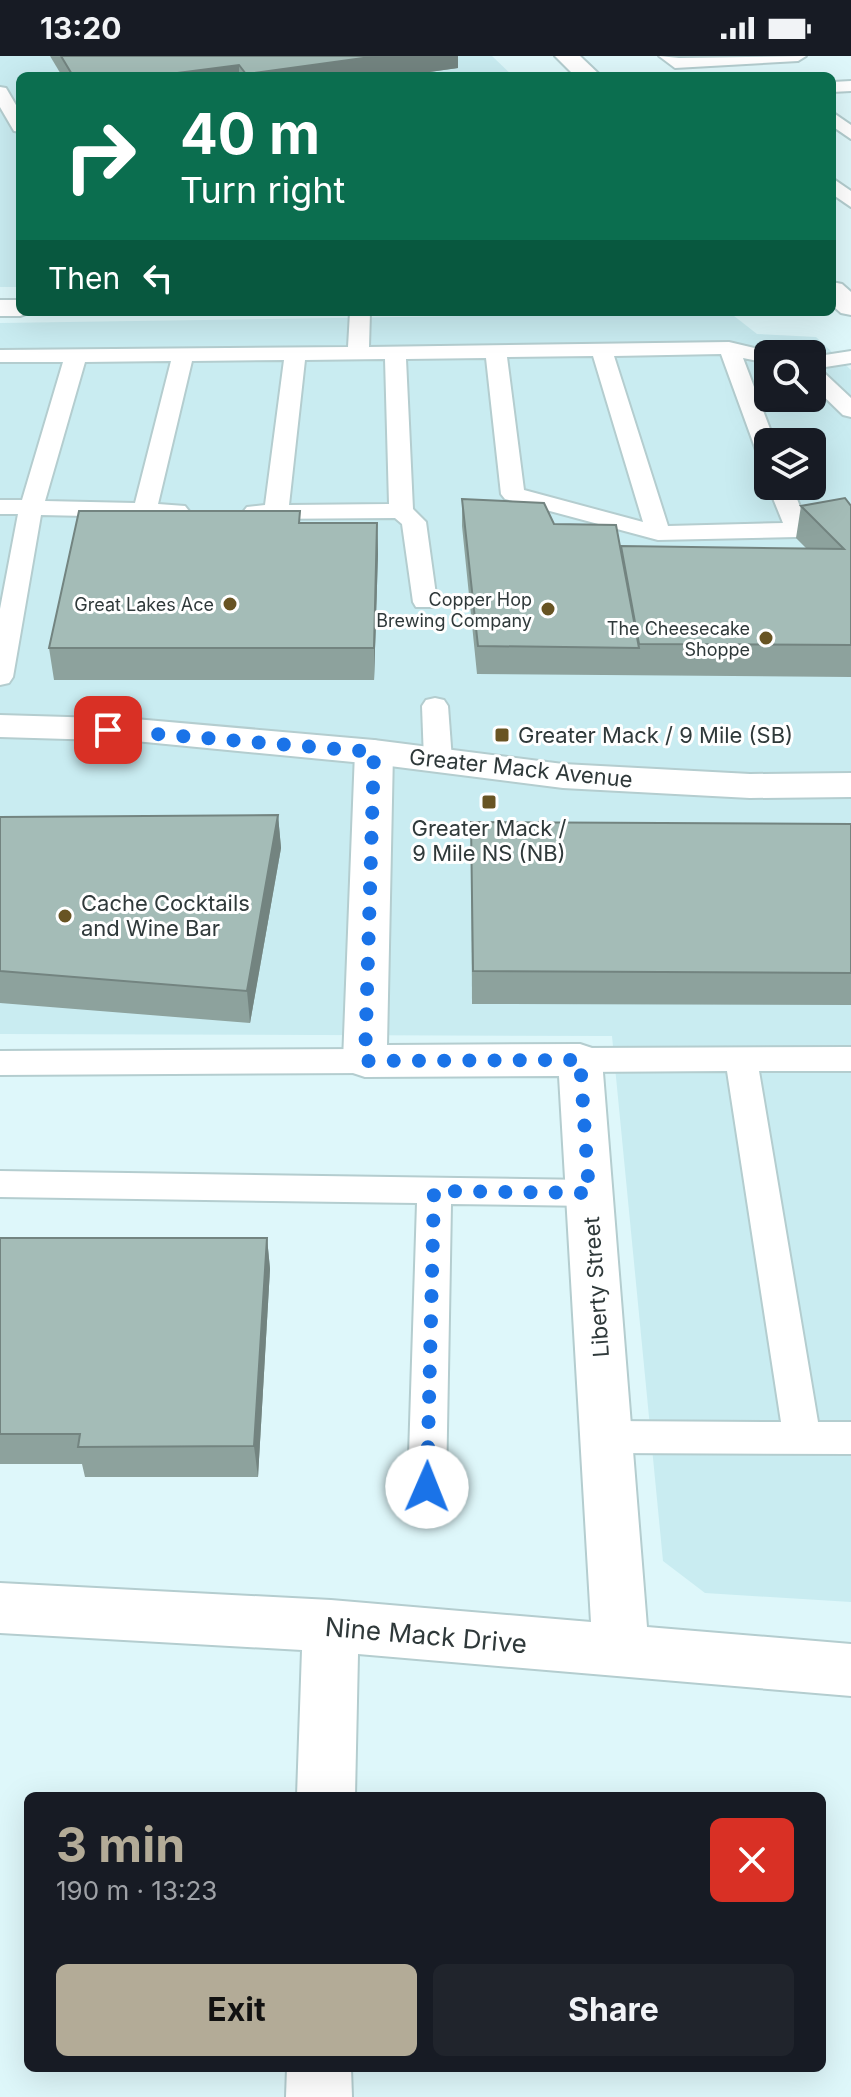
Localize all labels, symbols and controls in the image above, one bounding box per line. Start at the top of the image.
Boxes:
text: 13:20 [40,10,121,46]
text: 40 m [180,100,320,168]
icon: right [48,104,152,208]
text: Turn right [180,168,345,212]
icon: left [136,256,180,300]
text: Then [48,260,120,296]
map controls [754,340,826,500]
button: search [754,340,826,412]
button: layers [754,428,826,500]
place label: Copper Hop Brewing Company [376,589,532,631]
place label: Great Lakes Ace [74,594,214,615]
marker: Great Lakes Ace [221,595,239,613]
marker: Copper Hop Brewing Company [539,600,557,618]
place label: The Cheesecake Shoppe [607,618,750,660]
marker: The Cheesecake Shoppe [757,629,775,647]
pin [74,696,142,764]
icon: arrive [86,708,130,752]
place label: Greater Mack / 9 Mile (SB) [518,722,793,748]
marker: Greater Mack / 9 Mile (SB) [493,726,511,744]
street label: Greater Mack Avenue [408,743,634,793]
marker: Greater Mack / 9 Mile NS (NB) [480,793,498,811]
place label: Greater Mack / 9 Mile NS (NB) [412,815,567,866]
place label: Cache Cocktails and Wine Bar [81,890,250,941]
marker: Cache Cocktails and Wine Bar [56,907,74,925]
street label: Liberty Street [578,1216,614,1358]
position arrow [385,1445,469,1529]
street label: Nine Mack Drive [324,1611,528,1659]
text: 3 min [56,1815,185,1874]
button: close [710,1818,794,1902]
text: 190 m · 13:23 [56,1875,217,1906]
button: Exit [56,1964,417,2056]
button: Share [433,1964,794,2056]

